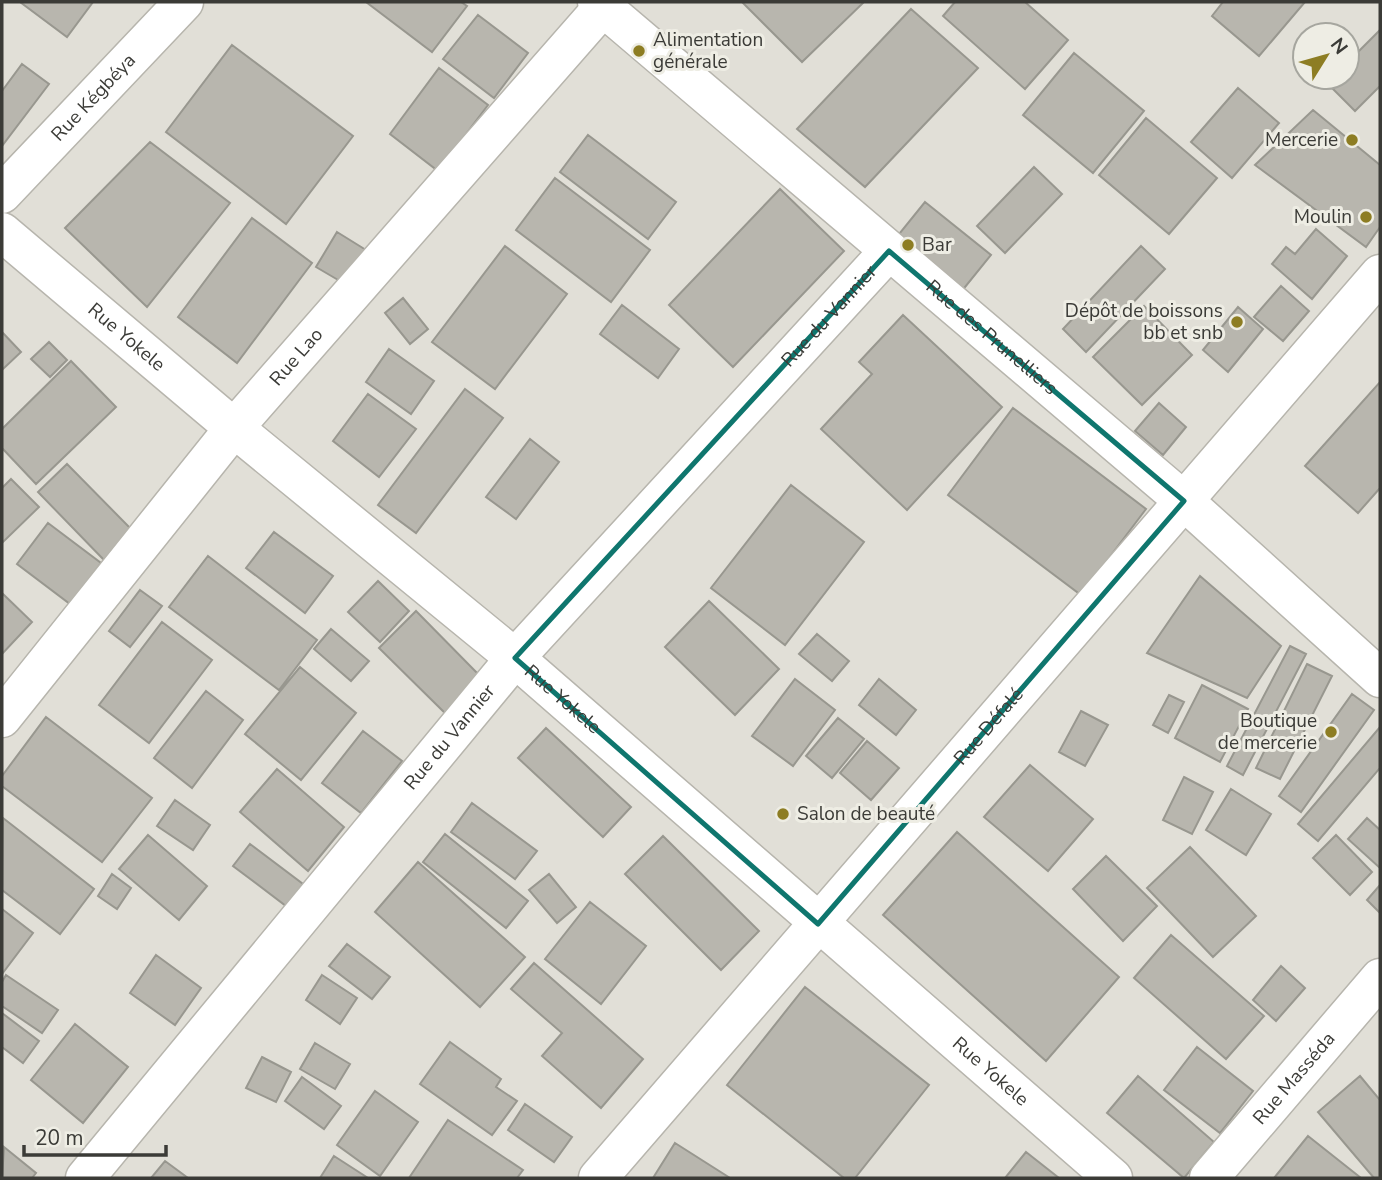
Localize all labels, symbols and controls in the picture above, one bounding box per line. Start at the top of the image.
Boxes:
north arrow [1291,21,1361,91]
place label: Alimentation générale [653,27,763,75]
text: N [1324,33,1353,60]
marker: Alimentation générale [631,43,647,59]
street label: Rue Kégbéya [46,48,141,147]
place label: Mercerie [1265,127,1338,153]
marker: Mercerie [1344,132,1360,148]
place label: Moulin [1294,204,1352,230]
marker: Moulin [1358,209,1374,225]
place label: Bar [922,232,952,258]
marker: Bar [900,237,916,253]
street label: Rue du Vannier [776,259,883,373]
street label: Rue des Prunelliers [920,274,1063,401]
street label: Rue Yokele [82,297,171,377]
place label: Dépôt de boissons bb et snb [1065,298,1223,346]
marker: Dépôt de boissons bb et snb [1229,314,1245,330]
street label: Rue Lao [264,322,329,391]
street label: Rue Yokele [519,659,607,740]
street label: Rue du Vannier [398,679,501,796]
street label: Rue Défalé [948,682,1029,771]
place label: Boutique de mercerie [1218,708,1317,756]
marker: Boutique de mercerie [1323,724,1339,740]
place label: Salon de beauté [797,801,935,827]
marker: Salon de beauté [775,806,791,822]
street label: Rue Masséda [1247,1027,1341,1130]
street label: Rue Yokele [947,1031,1034,1112]
scale bar [24,1114,166,1158]
text: 20 m [35,1124,84,1152]

